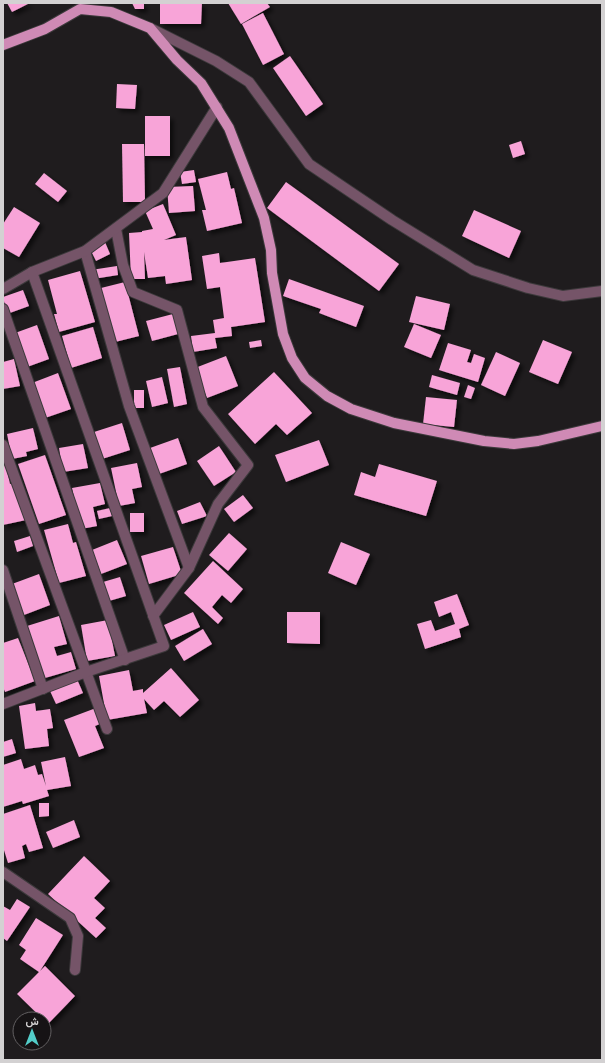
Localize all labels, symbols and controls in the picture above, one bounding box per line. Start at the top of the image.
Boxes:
north arrow [12,1011,52,1051]
text: ش [25,1015,39,1028]

